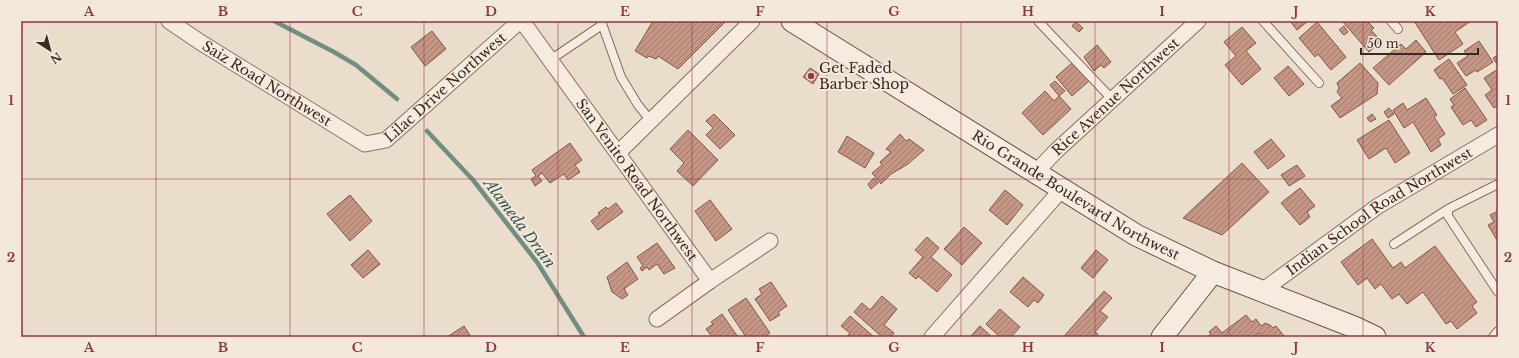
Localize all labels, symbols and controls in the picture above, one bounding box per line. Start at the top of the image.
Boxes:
text: A [83,3,95,20]
text: B [218,3,228,20]
text: C [352,3,363,20]
text: D [485,3,497,20]
text: E [620,3,630,20]
text: F [756,3,765,20]
text: G [888,3,900,20]
text: H [1022,3,1034,20]
text: I [1159,3,1165,20]
text: J [1290,3,1299,20]
text: K [1425,3,1436,20]
street label: Lilac Drive Northwest [381,28,510,146]
north arrow [30,30,70,70]
scale bar [1361,30,1478,56]
street label: Rice Avenue Northwest [1048,33,1183,159]
text: 50 m [1367,36,1399,51]
street label: Saiz Road Northwest [199,37,335,130]
text: N [47,49,64,67]
place label: Get Faded Barber Shop [819,59,909,93]
marker: Get Faded Barber Shop [806,71,816,81]
text: 1 [8,92,14,109]
text: 1 [1505,92,1511,109]
street label: San Venito Road Northwest [572,95,702,265]
street label: Rio Grande Boulevard Northwest [969,126,1183,264]
street label: Indian School Road Northwest [1283,143,1476,279]
water label: Alameda Drain [479,173,560,272]
text: 2 [7,249,15,266]
text: 2 [1504,249,1512,266]
text: A [83,339,95,356]
text: B [218,339,228,356]
text: C [352,339,363,356]
text: D [485,339,497,356]
text: E [620,339,630,356]
text: F [756,339,765,356]
text: G [888,339,900,356]
text: H [1022,339,1034,356]
text: I [1159,339,1165,356]
text: J [1290,339,1299,356]
text: K [1425,339,1436,356]

